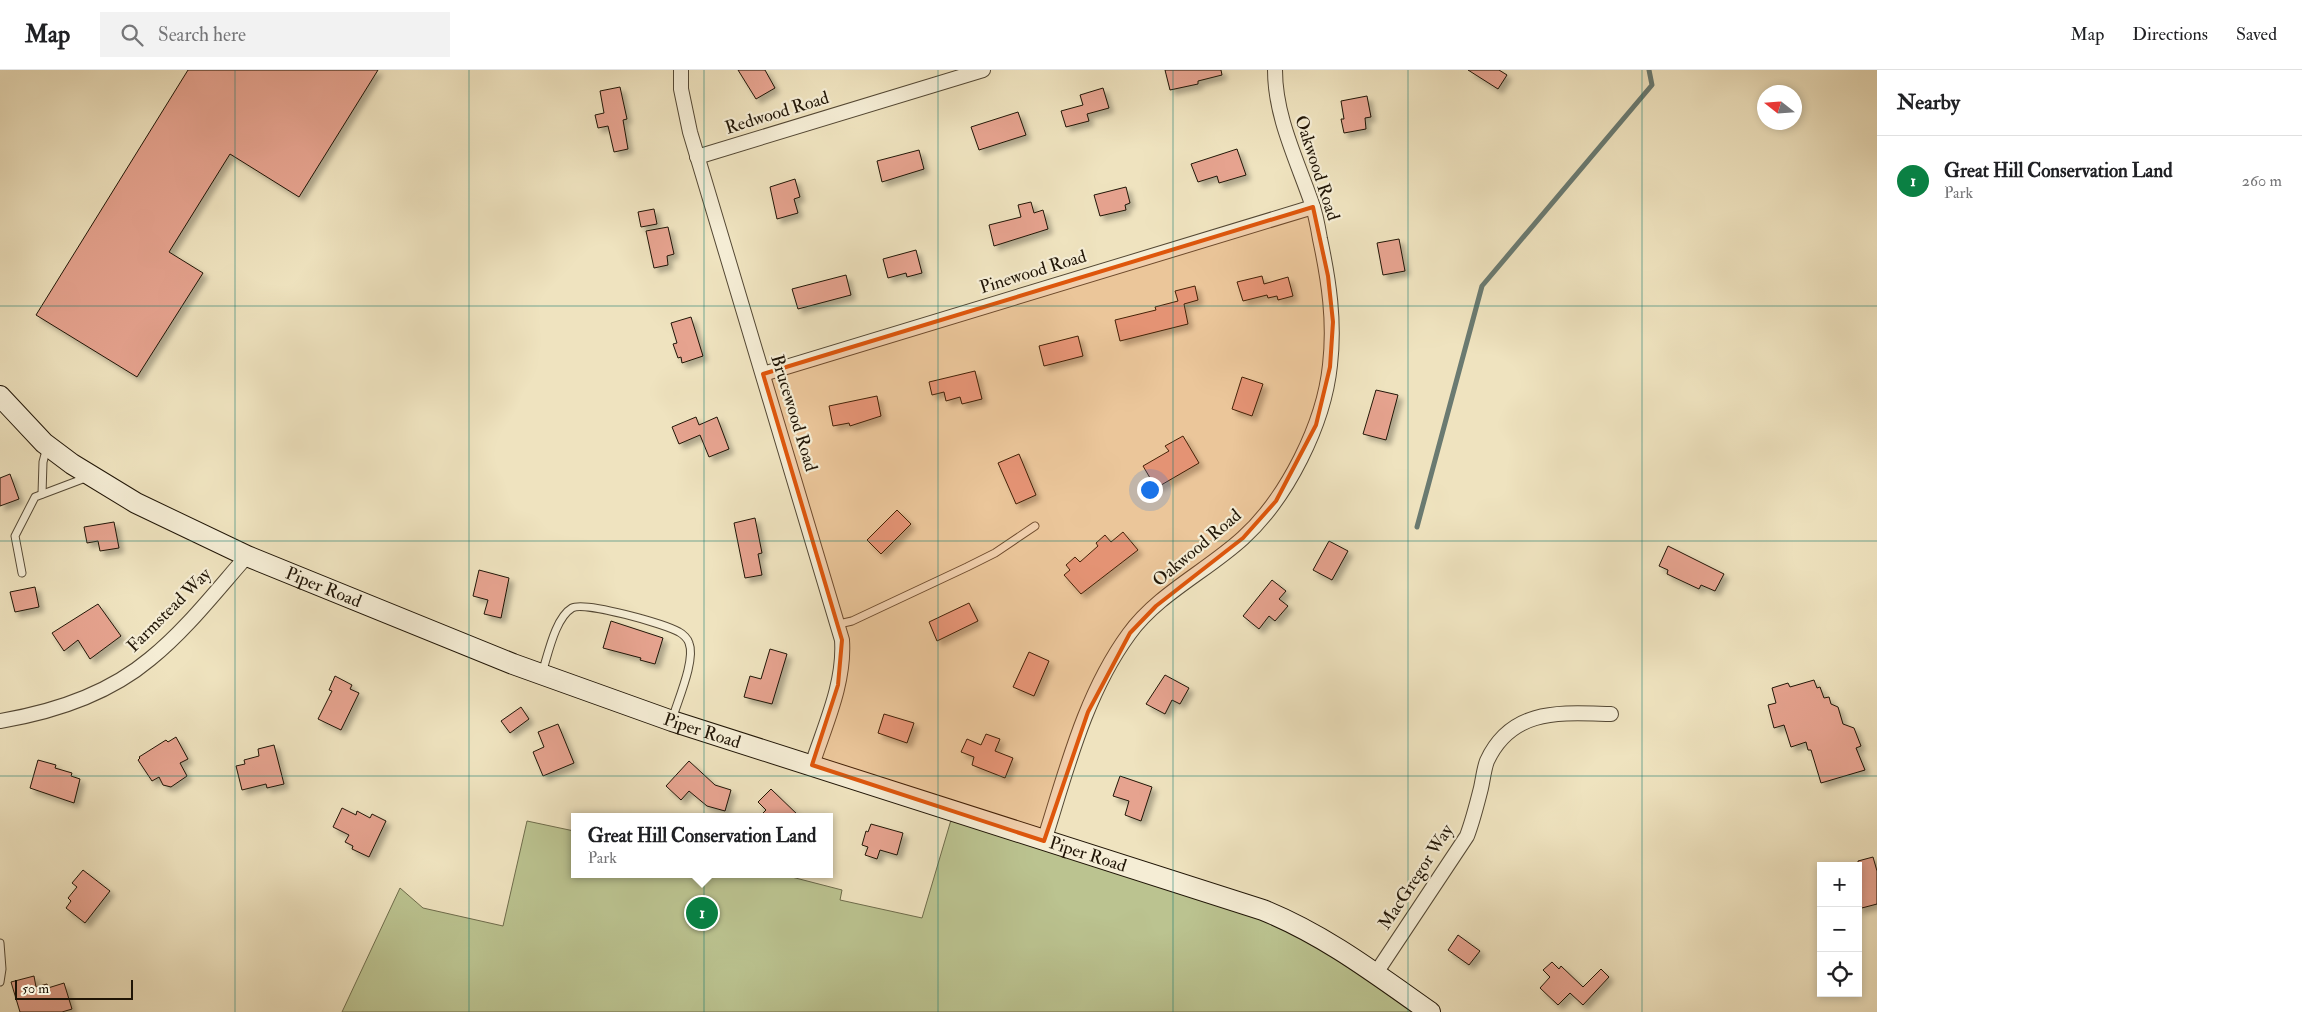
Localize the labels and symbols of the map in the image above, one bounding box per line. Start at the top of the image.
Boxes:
north arrow [1757,85,1802,130]
street label: Redwood Road [722,86,832,140]
street label: Oakwood Road [1289,113,1345,224]
street label: Pinewood Road [977,245,1089,299]
street label: Brucewood Road [765,352,823,474]
your location [1137,477,1163,503]
street label: Oakwood Road [1148,504,1246,592]
street label: Piper Road [282,561,365,613]
street label: Farmstead Way [122,562,217,657]
street label: Piper Road [660,707,744,754]
street label: MacGregor Way [1373,819,1459,934]
street label: Piper Road [1046,831,1130,877]
pin: 1 [686,894,718,932]
scale bar [15,977,132,1000]

